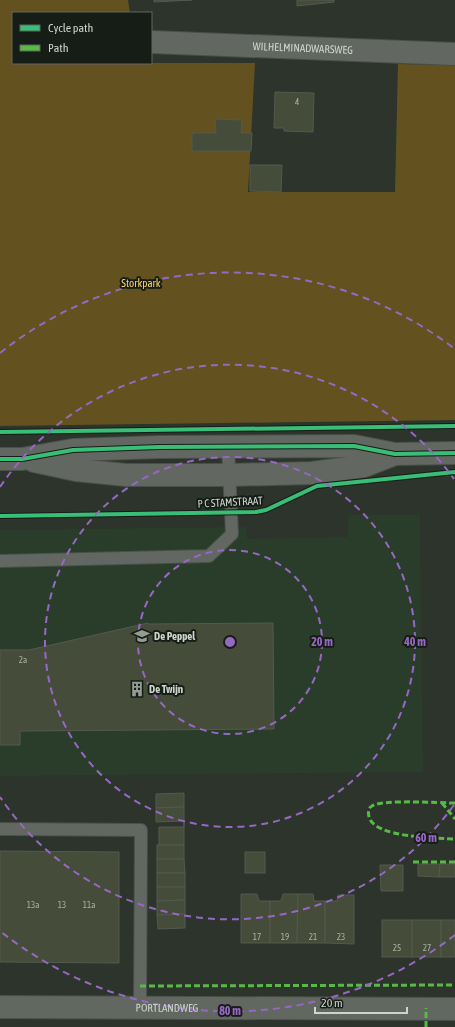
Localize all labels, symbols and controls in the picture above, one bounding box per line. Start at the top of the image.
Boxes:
legend [12,12,152,64]
text: Cycle path [48,21,93,35]
street label: WILHELMINADWARSWEG [253,40,353,56]
text: Path [48,41,69,55]
house number: 4 [295,97,299,107]
park label: Storkpark [121,277,161,289]
street label: P C STAMSTRAAT [197,494,263,510]
school or university icon: De Peppel [133,627,151,645]
place label: De Peppel [154,630,196,642]
centre of rings [223,635,237,649]
text: 20 m [311,635,333,649]
text: 40 m [403,635,426,649]
house number: 2a [19,655,27,665]
building icon: De Twijn [128,680,146,698]
place label: De Twijn [149,683,183,695]
text: 60 m [415,831,437,845]
house number: 13a [27,900,39,910]
house number: 13 [58,900,66,910]
house number: 11a [83,900,95,910]
house number: 17 [253,932,261,942]
house number: 19 [281,932,289,942]
house number: 21 [309,932,317,942]
house number: 23 [337,932,345,942]
house number: 25 [393,943,401,953]
house number: 27 [423,943,431,953]
scale bar [315,989,407,1015]
text: 20 m [321,996,343,1010]
street label: PORTLANDWEG [136,1002,199,1014]
text: 80 m [219,1004,241,1018]

